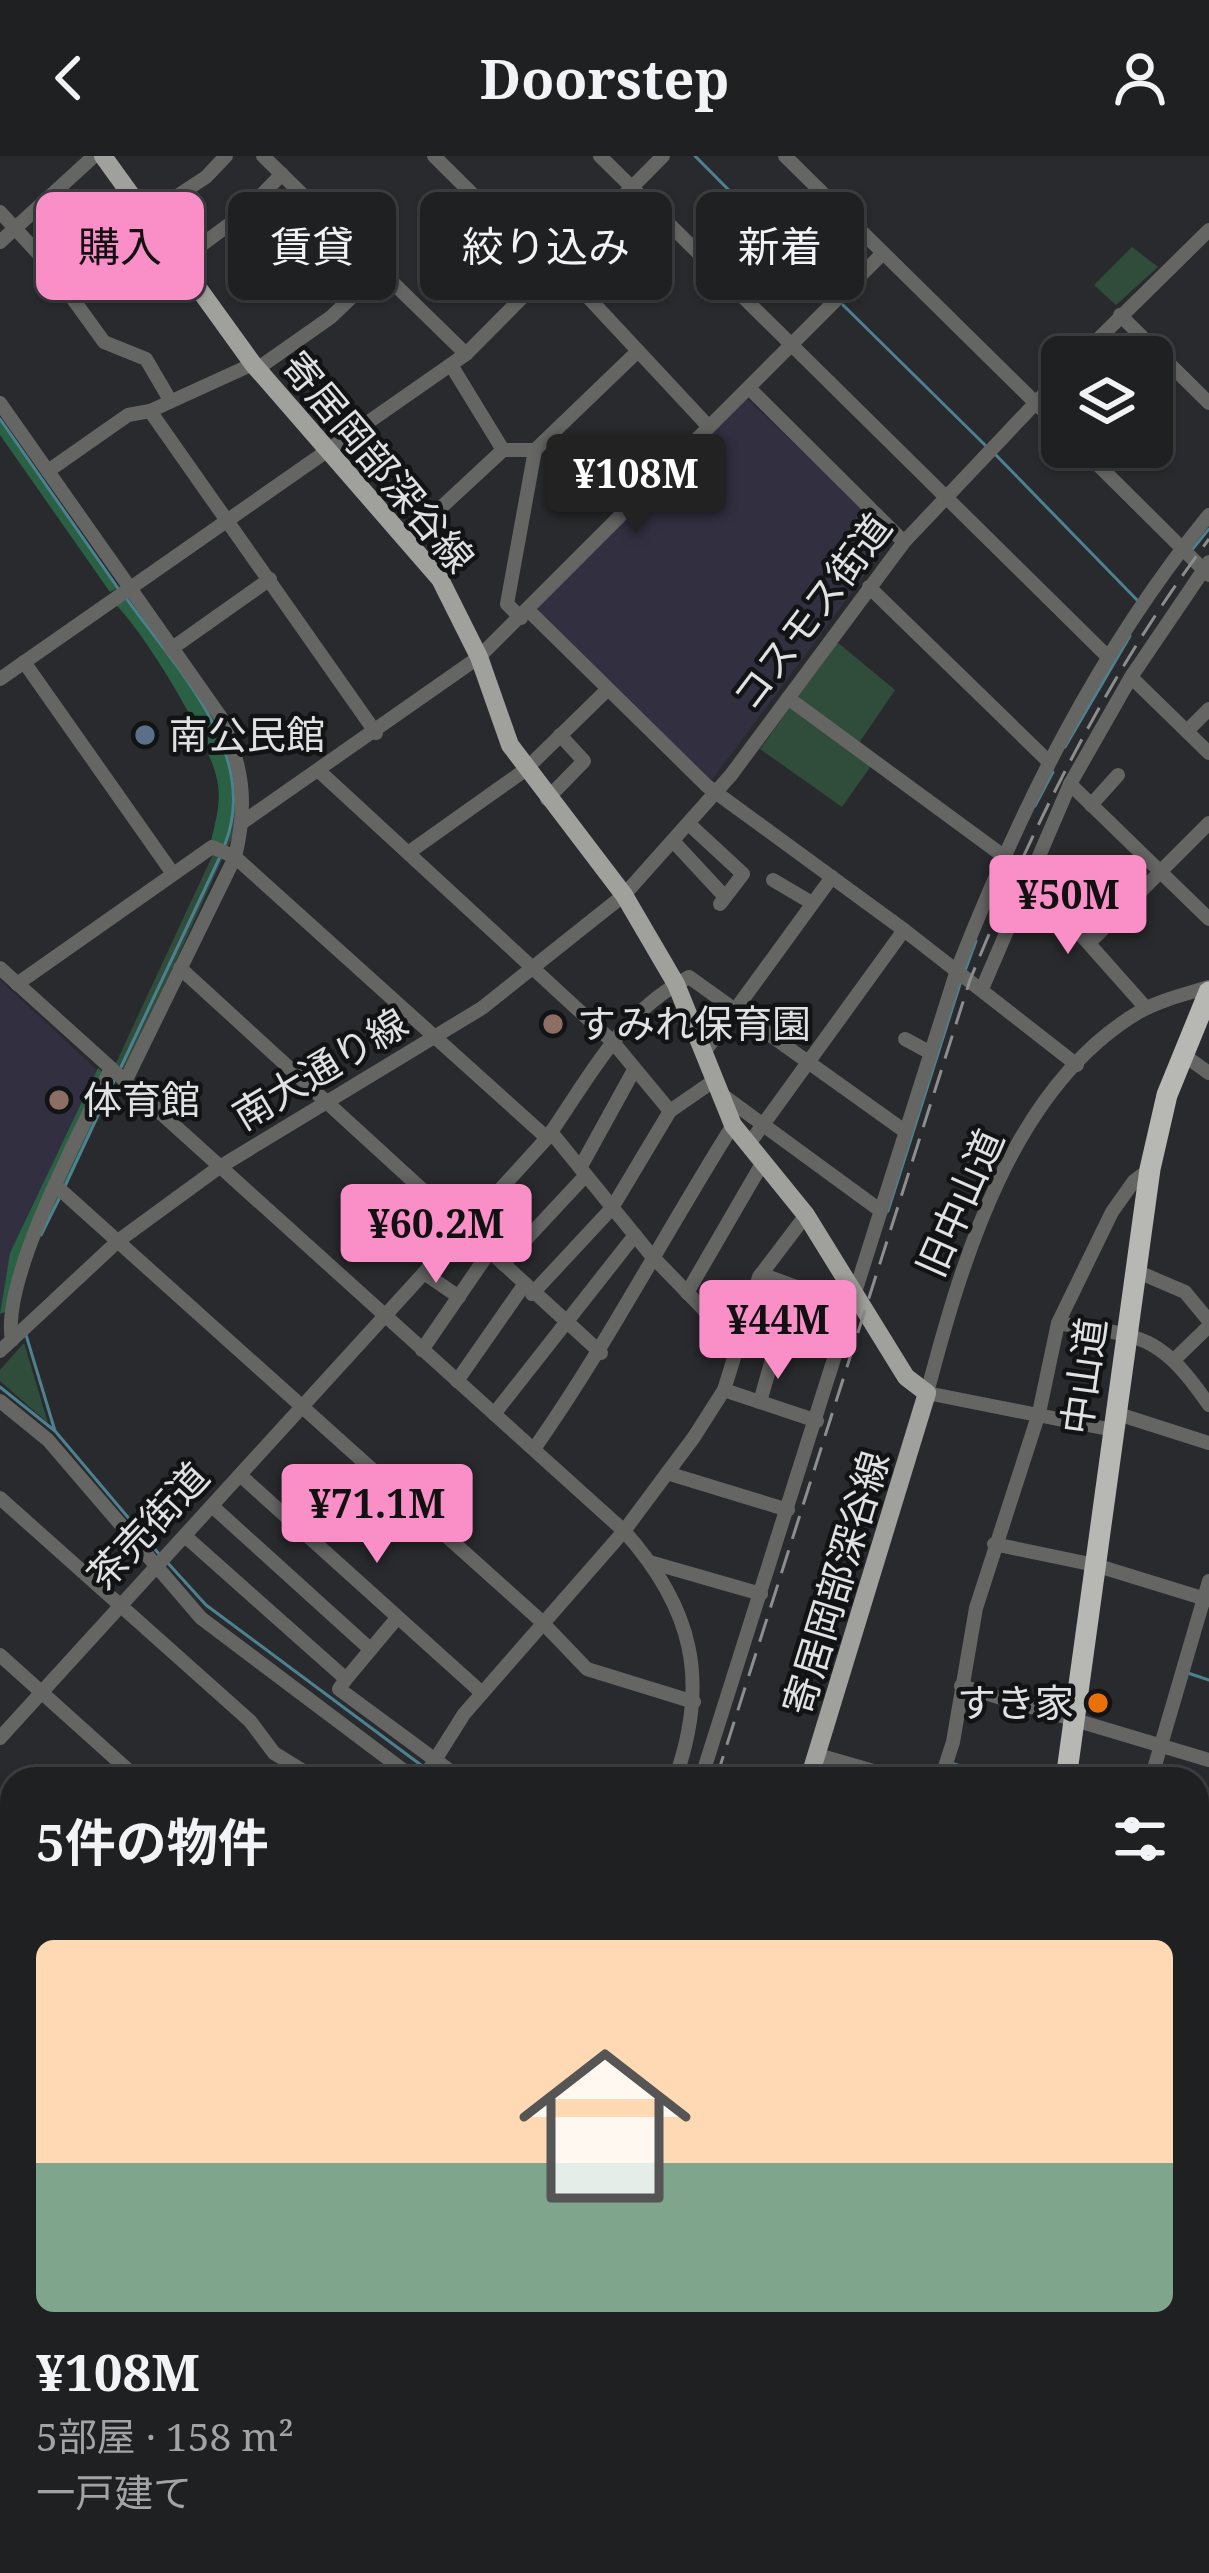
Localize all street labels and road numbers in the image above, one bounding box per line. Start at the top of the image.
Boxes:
street label: 寄居岡部深谷線 [271,339,487,583]
street label: コスモス街道 [719,502,902,720]
street label: 南大通り線 [222,995,416,1141]
street label: 旧中山道 [903,1120,1015,1284]
street label: 中山道 [1048,1314,1117,1437]
street label: 寄居岡部深谷線 [769,1444,900,1721]
street label: 茶売街道 [74,1450,219,1600]

